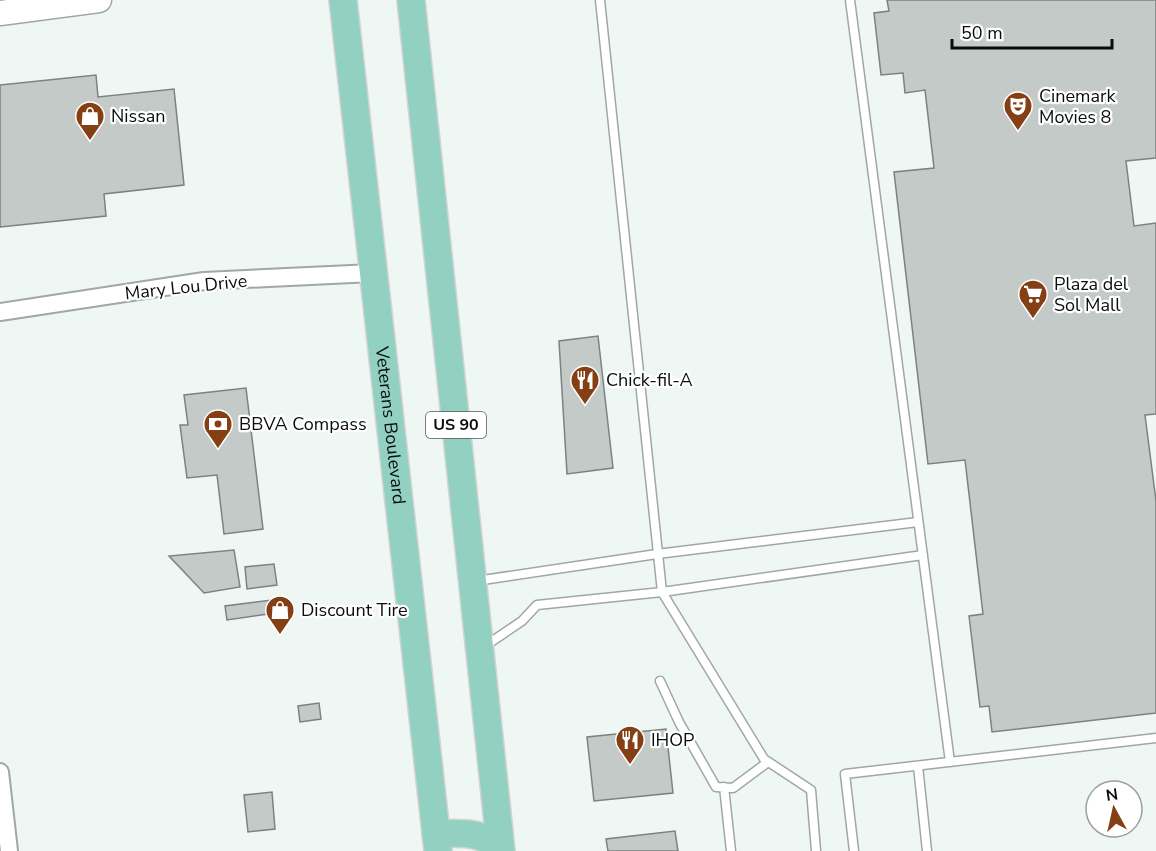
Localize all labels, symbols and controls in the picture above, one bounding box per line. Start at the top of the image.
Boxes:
scale bar [952,12,1112,50]
text: 50 m [961,21,1003,45]
place label: Cinemark Movies 8 [1039,84,1116,129]
theatre icon: Cinemark Movies 8 [1002,90,1034,132]
shop icon: Nissan [74,100,106,142]
place label: Nissan [111,104,166,128]
street label: Mary Lou Drive [124,269,248,305]
place label: Plaza del Sol Mall [1054,272,1129,317]
supermarket icon: Plaza del Sol Mall [1017,278,1049,320]
street label: Veterans Boulevard [370,344,411,506]
restaurant icon: Chick-fil-A [569,364,601,406]
place label: Chick-fil-A [606,368,693,392]
bank icon: BBVA Compass [202,408,234,450]
place label: BBVA Compass [239,412,367,436]
road number: US 90 [426,412,486,438]
shop icon: Discount Tire [264,594,296,636]
place label: Discount Tire [301,598,408,622]
restaurant icon: IHOP [614,724,646,766]
place label: IHOP [651,728,695,752]
north arrow [1084,779,1144,839]
text: N [1105,783,1120,807]

